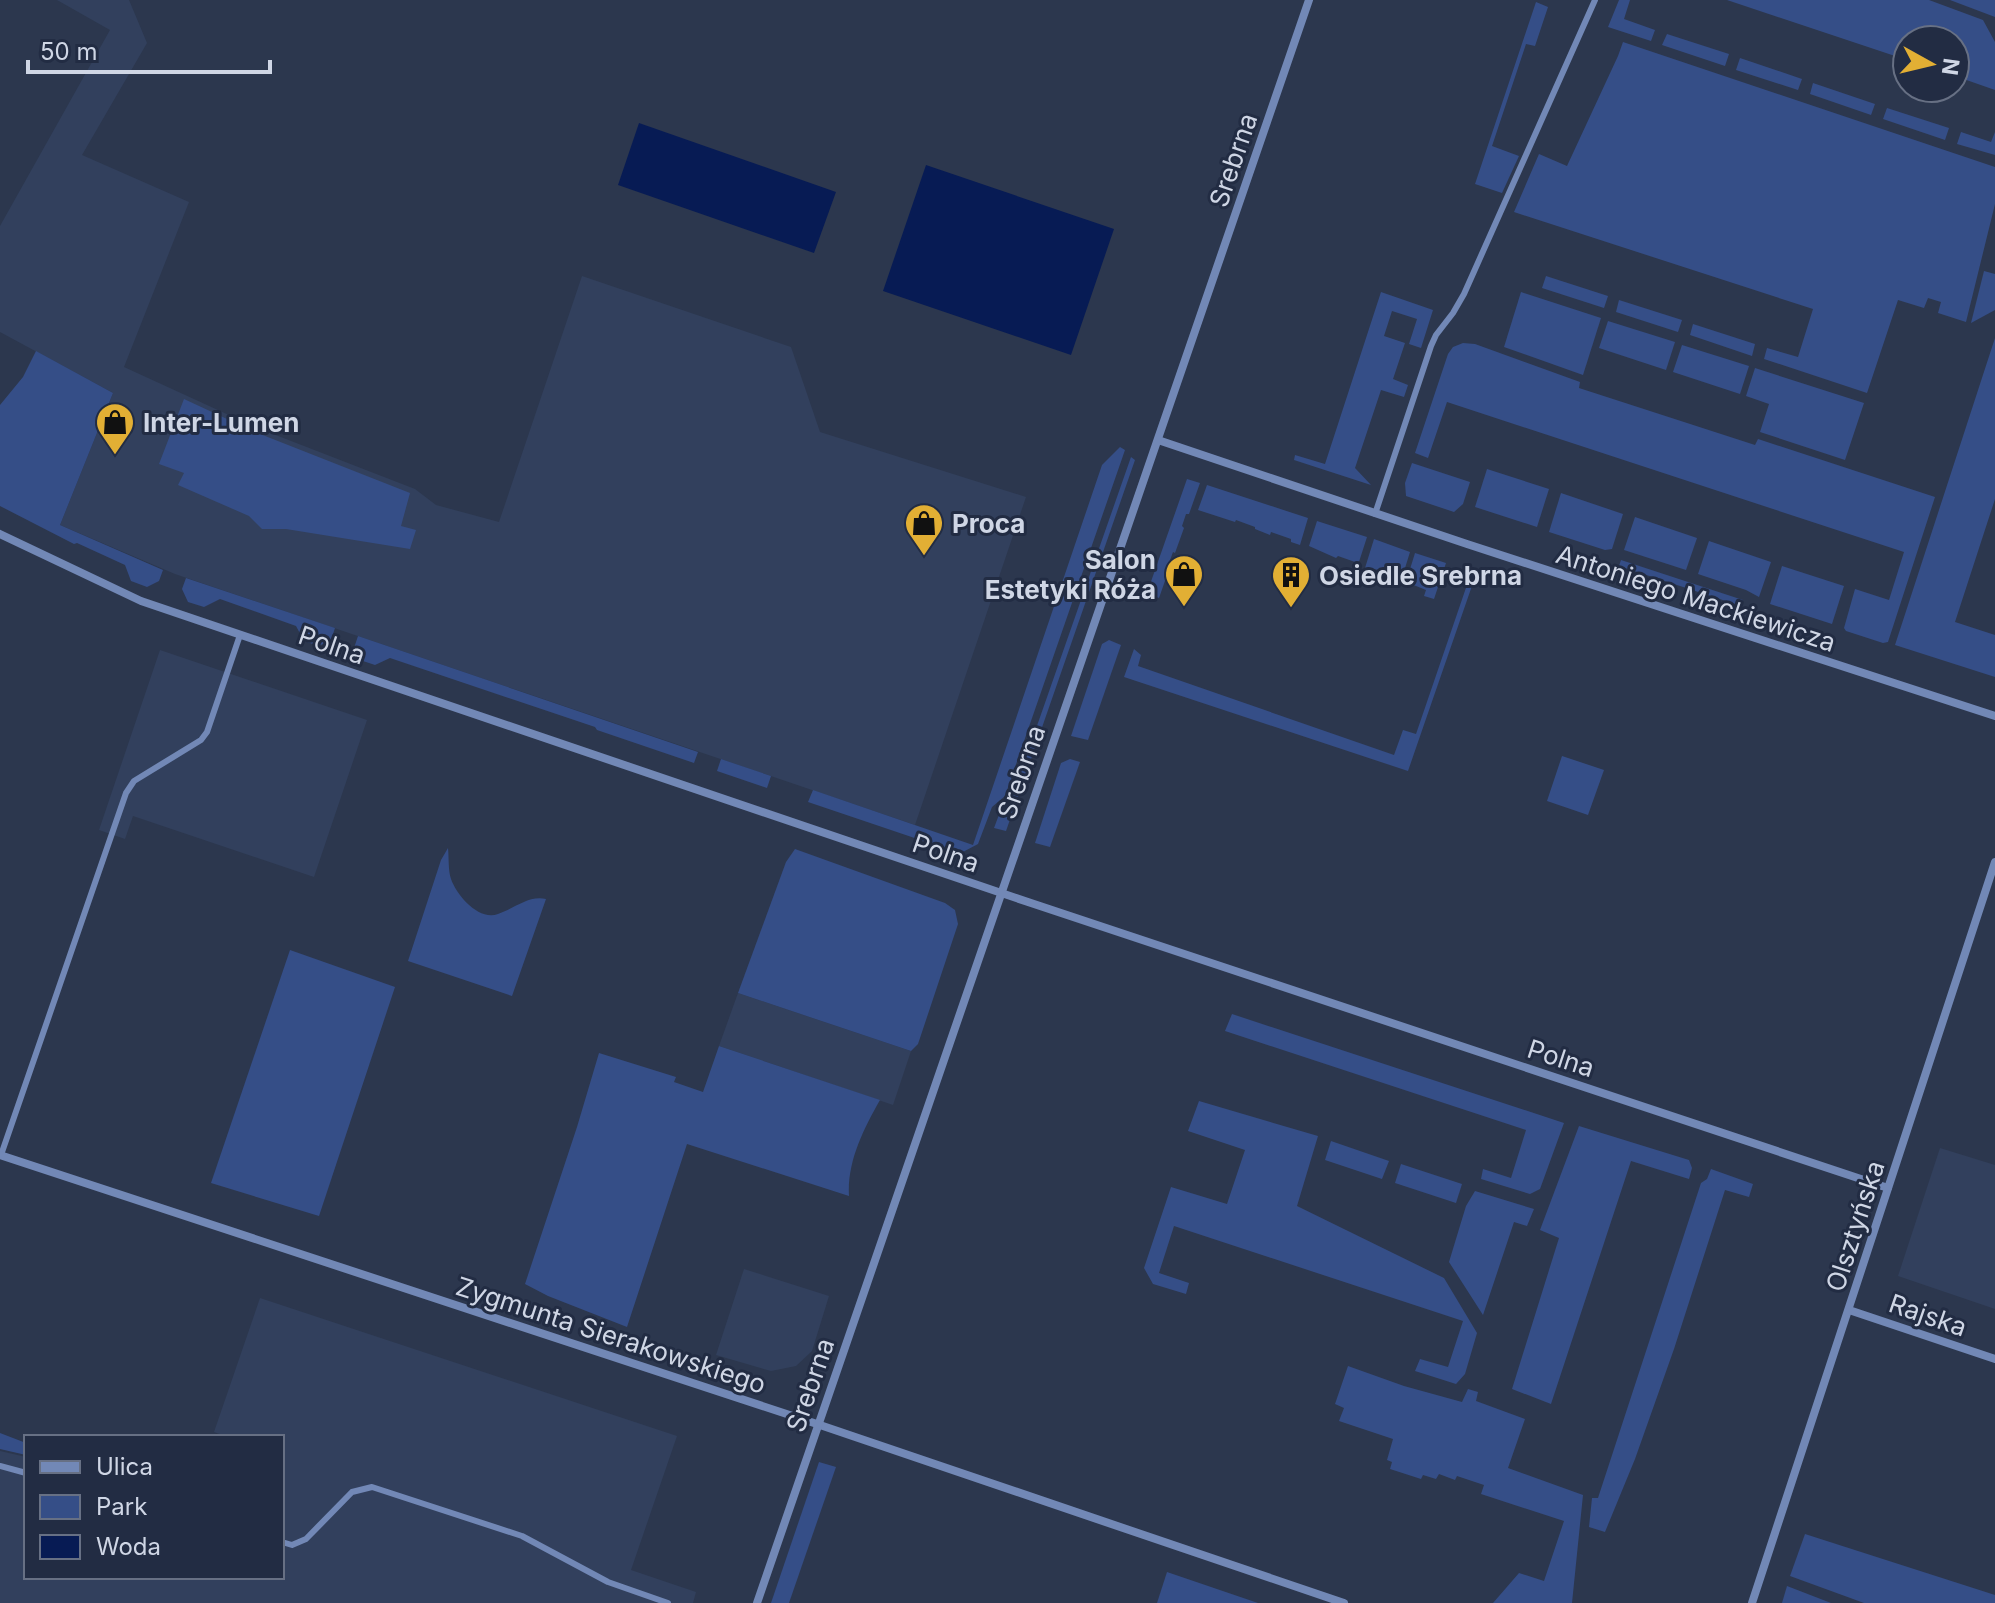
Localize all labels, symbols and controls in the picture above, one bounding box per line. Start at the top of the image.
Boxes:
scale bar [28,24,270,74]
north arrow [1891,24,1971,104]
text: 50 m [40,37,98,66]
text: N [1937,57,1965,77]
street label: Srebrna [1203,109,1263,211]
shop icon: Inter-Lumen [94,401,136,456]
place label: Inter-Lumen [143,407,299,438]
shop icon: Proca [903,502,945,557]
place label: Proca [952,508,1025,539]
street label: Antoniego Mackiewicza [1552,538,1840,658]
place label: Salon Estetyki Róża [985,544,1156,605]
shop icon: Salon Estetyki Róża [1163,553,1205,608]
building icon: Osiedle Srebrna [1270,554,1312,609]
place label: Osiedle Srebrna [1319,560,1522,591]
street label: Polna [295,619,369,671]
street label: Srebrna [991,721,1051,823]
street label: Polna [909,827,983,879]
street label: Polna [1524,1033,1598,1083]
street label: Olsztyńska [1819,1157,1891,1295]
street label: Zygmunta Sierakowskiego [452,1270,770,1400]
street label: Rajska [1885,1287,1971,1343]
street label: Srebrna [780,1334,840,1436]
legend [24,1435,284,1579]
text: Ulica [96,1452,153,1481]
text: Park [96,1492,147,1521]
text: Woda [96,1532,161,1561]

